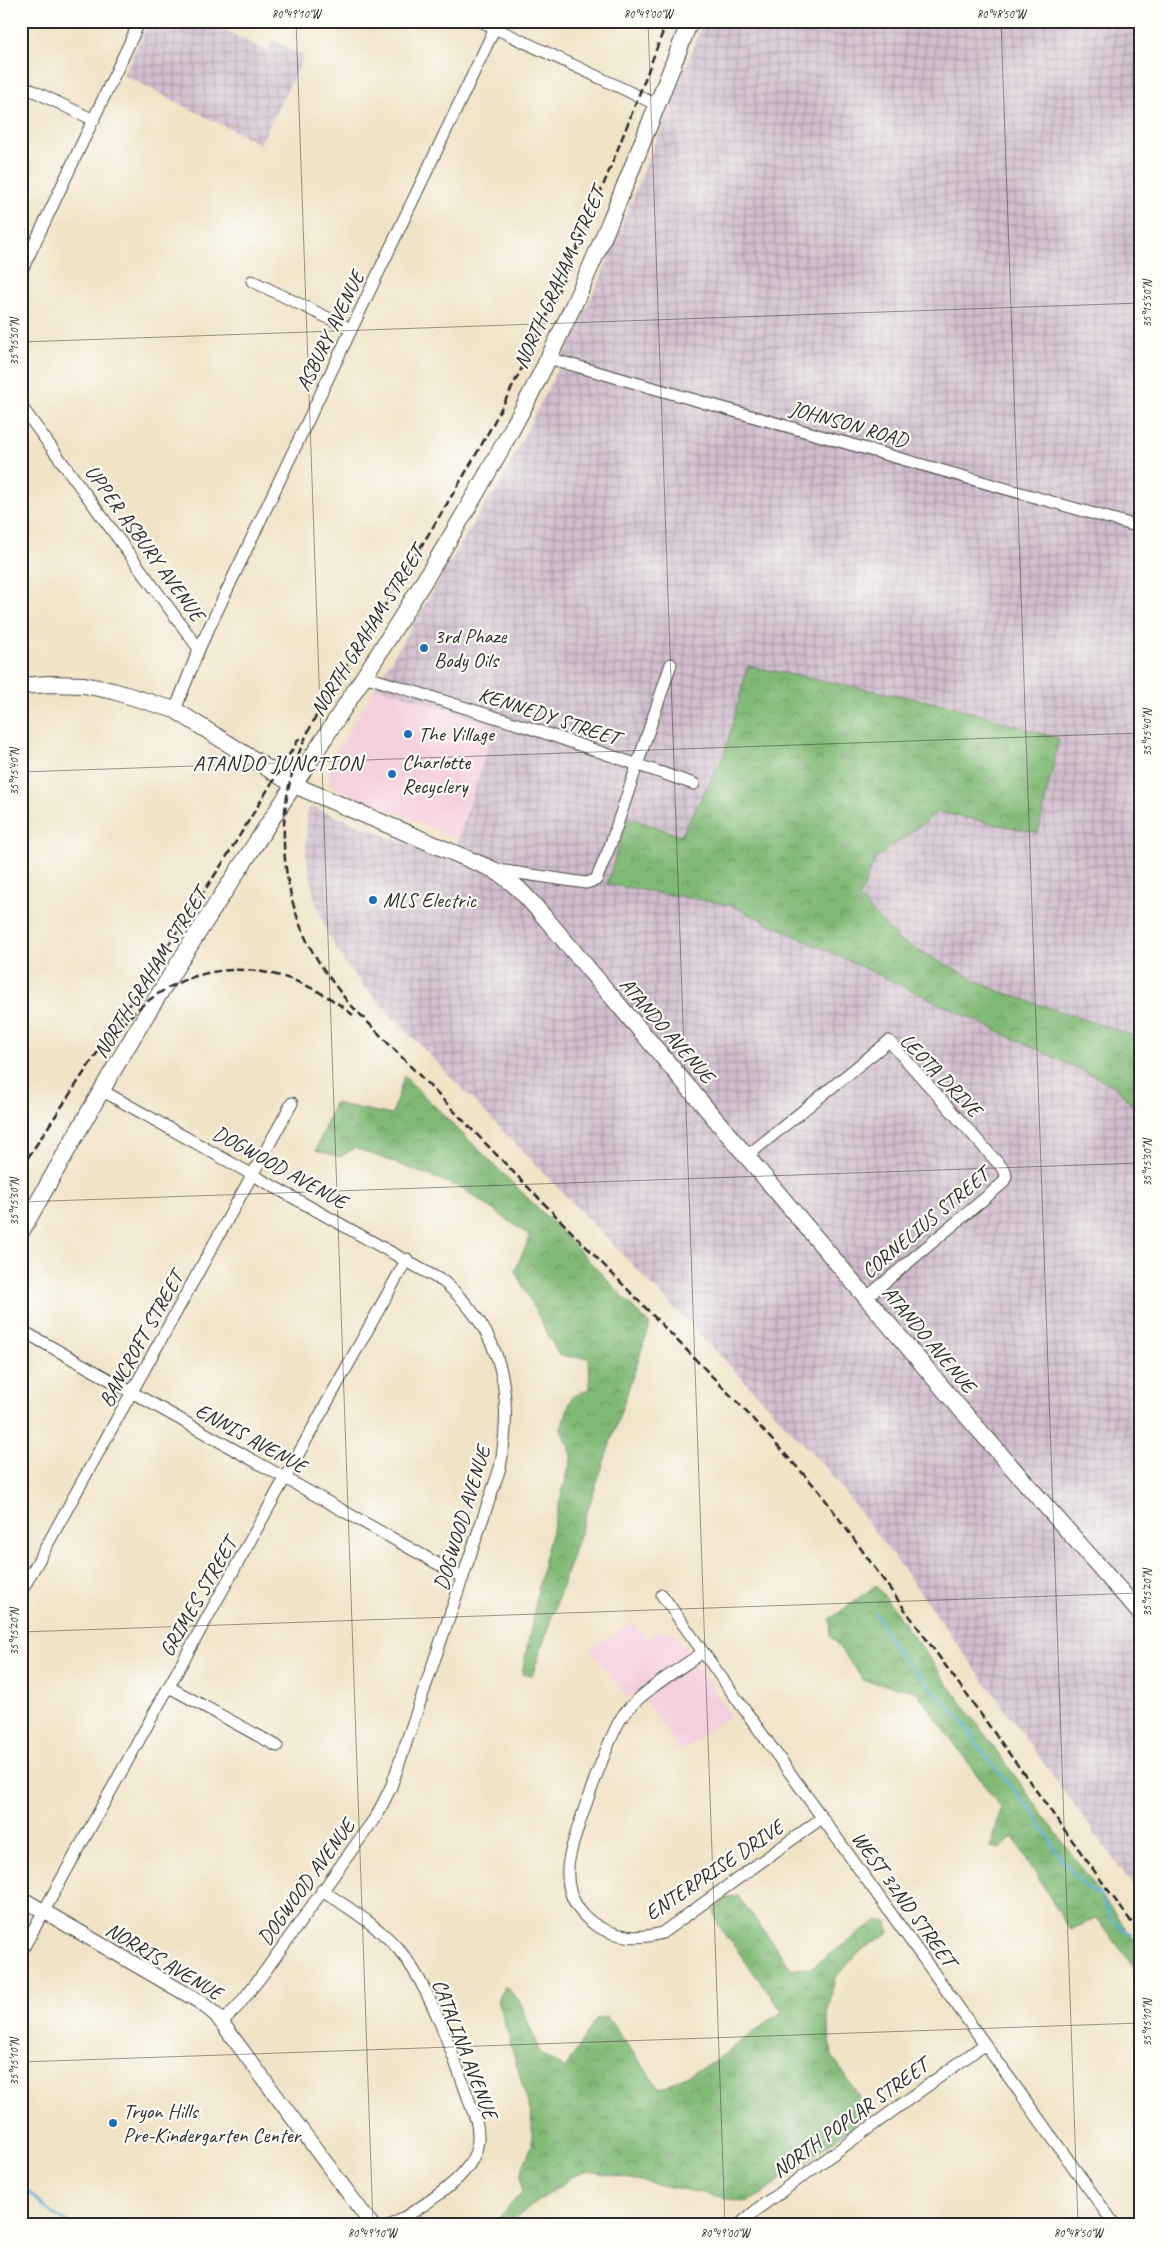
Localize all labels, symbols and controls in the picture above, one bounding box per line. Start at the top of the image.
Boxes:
text: 80°49'10"W [272,6,323,22]
text: 80°49'00"W [624,6,675,22]
text: 80°48'50"W [977,6,1028,22]
street label: NORTH GRAHAM STREET [507,179,613,372]
street label: ASBURY AVENUE [290,265,371,395]
text: 35°15'50"N [1139,279,1155,328]
text: 35°15'50"N [6,317,22,366]
street label: JOHNSON ROAD [786,395,912,454]
street label: UPPER ASBURY AVENUE [79,460,212,628]
street label: NORTH GRAHAM STREET [304,537,433,721]
place label: 3rd Phaze Body Oils [434,623,507,673]
marker: 3rd Phaze Body Oils [418,642,430,654]
street label: KENNEDY STREET [475,681,628,753]
text: 35°15'40"N [1139,708,1155,757]
place label: The Village [418,721,496,747]
marker: The Village [402,728,414,740]
text: 35°15'40"N [6,747,22,796]
district label: ATANDO JUNCTION [193,749,366,777]
place label: Charlotte Recyclery [402,749,471,799]
marker: Charlotte Recyclery [386,768,398,780]
street label: NORTH GRAHAM STREET [87,879,216,1063]
place label: MLS Electric [383,887,478,913]
marker: MLS Electric [367,894,379,906]
street label: ATANDO AVENUE [614,972,722,1090]
street label: LEOTA DRIVE [895,1028,989,1124]
street label: DOGWOOD AVENUE [208,1119,354,1216]
text: 35°15'30"N [1139,1138,1155,1187]
street label: CORNELIUS STREET [856,1159,998,1284]
text: 35°15'30"N [6,1177,22,1226]
street label: BANCROFT STREET [93,1263,191,1411]
street label: ATANDO AVENUE [877,1280,983,1400]
street label: ENNIS AVENUE [191,1397,313,1480]
street label: DOGWOOD AVENUE [428,1440,497,1593]
street label: GRIMES STREET [154,1528,245,1661]
text: 35°15'20"N [1139,1568,1155,1617]
text: 35°15'20"N [6,1607,22,1656]
street label: DOGWOOD AVENUE [252,1812,362,1950]
street label: ENTERPRISE DRIVE [640,1813,790,1926]
street label: WEST 32ND STREET [846,1826,965,1976]
street label: NORRIS AVENUE [101,1916,229,2007]
street label: CATALINA AVENUE [426,1975,505,2125]
text: 35°15'10"N [1139,1998,1155,2047]
text: 35°15'10"N [6,2037,22,2086]
street label: NORTH POPLAR STREET [767,2050,937,2183]
place label: Tryon Hills Pre-Kindergarten Center [123,2098,303,2148]
marker: Tryon Hills Pre-Kindergarten Center [107,2117,119,2129]
text: 80°49'10"W [348,2225,399,2241]
text: 80°49'00"W [701,2225,752,2241]
text: 80°48'50"W [1054,2225,1105,2241]

